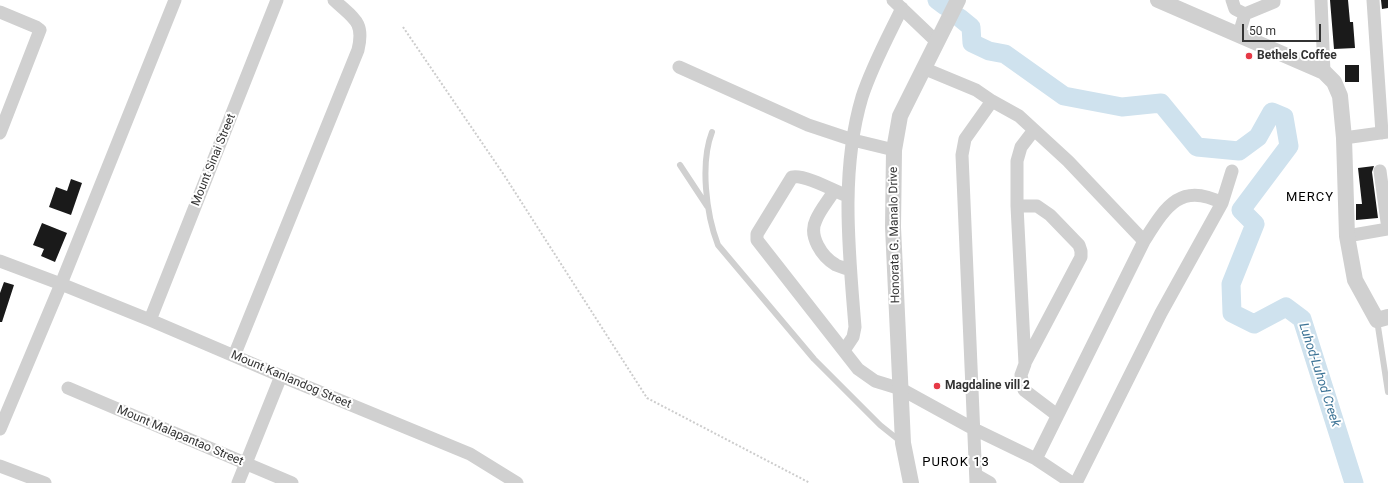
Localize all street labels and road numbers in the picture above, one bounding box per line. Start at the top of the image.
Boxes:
street label: Mount Sinai Street [189,112,239,208]
street label: Honorata G. Manalo Drive [887,166,903,304]
street label: Mount Kanlandog Street [229,348,353,412]
street label: Mount Malapantao Street [115,403,245,469]

